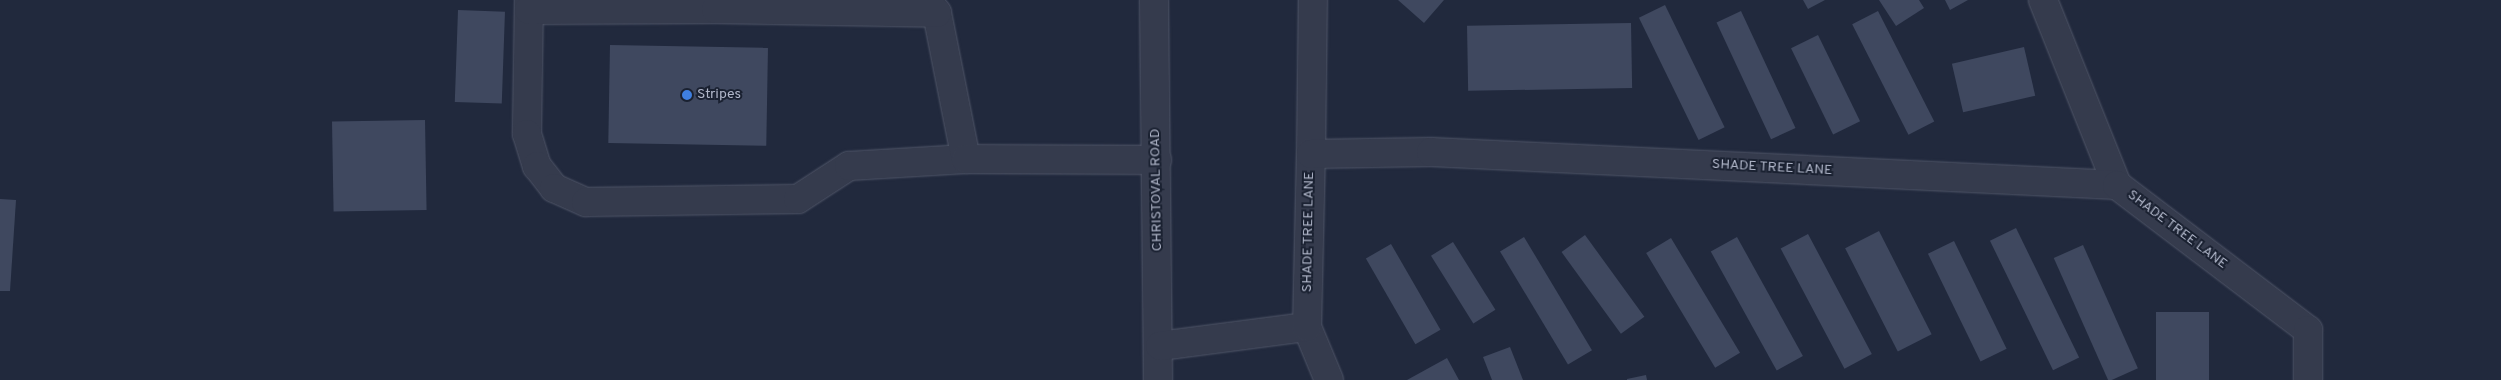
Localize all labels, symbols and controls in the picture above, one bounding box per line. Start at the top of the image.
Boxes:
place label: Stripes [697,87,741,103]
marker: Stripes [681,89,693,101]
street label: CHRISTOVAL ROAD [1148,128,1166,252]
street label: SHADE TREE LANE [1711,156,1833,180]
street label: SHADE TREE LANE [1300,171,1318,293]
street label: SHADE TREE LANE [2124,187,2230,273]

